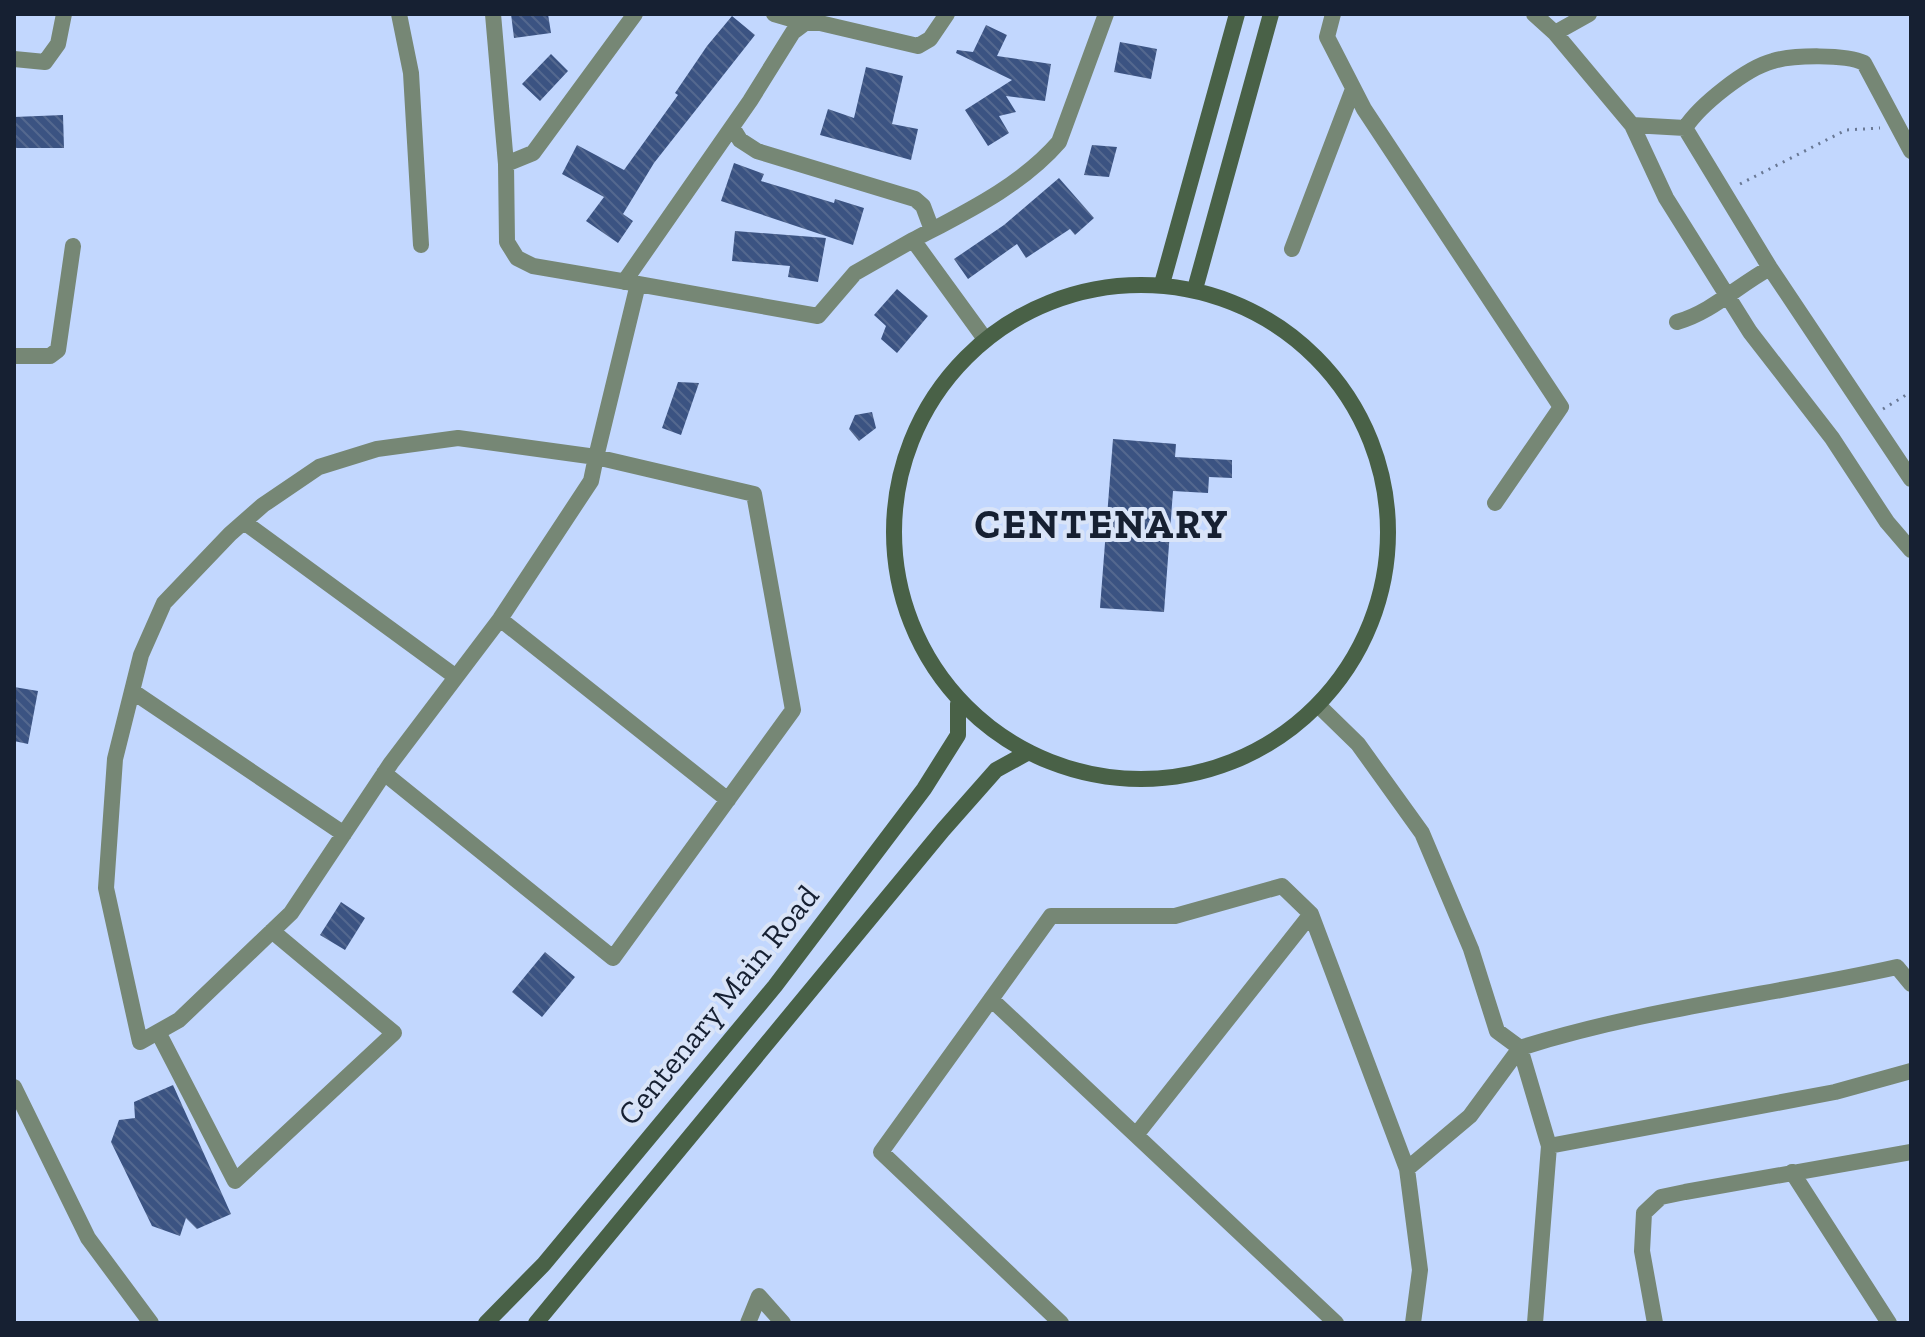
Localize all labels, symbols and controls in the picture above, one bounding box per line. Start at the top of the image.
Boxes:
district label: CENTENARY [975,500,1229,548]
street label: Centenary Main Road [610,877,827,1133]

